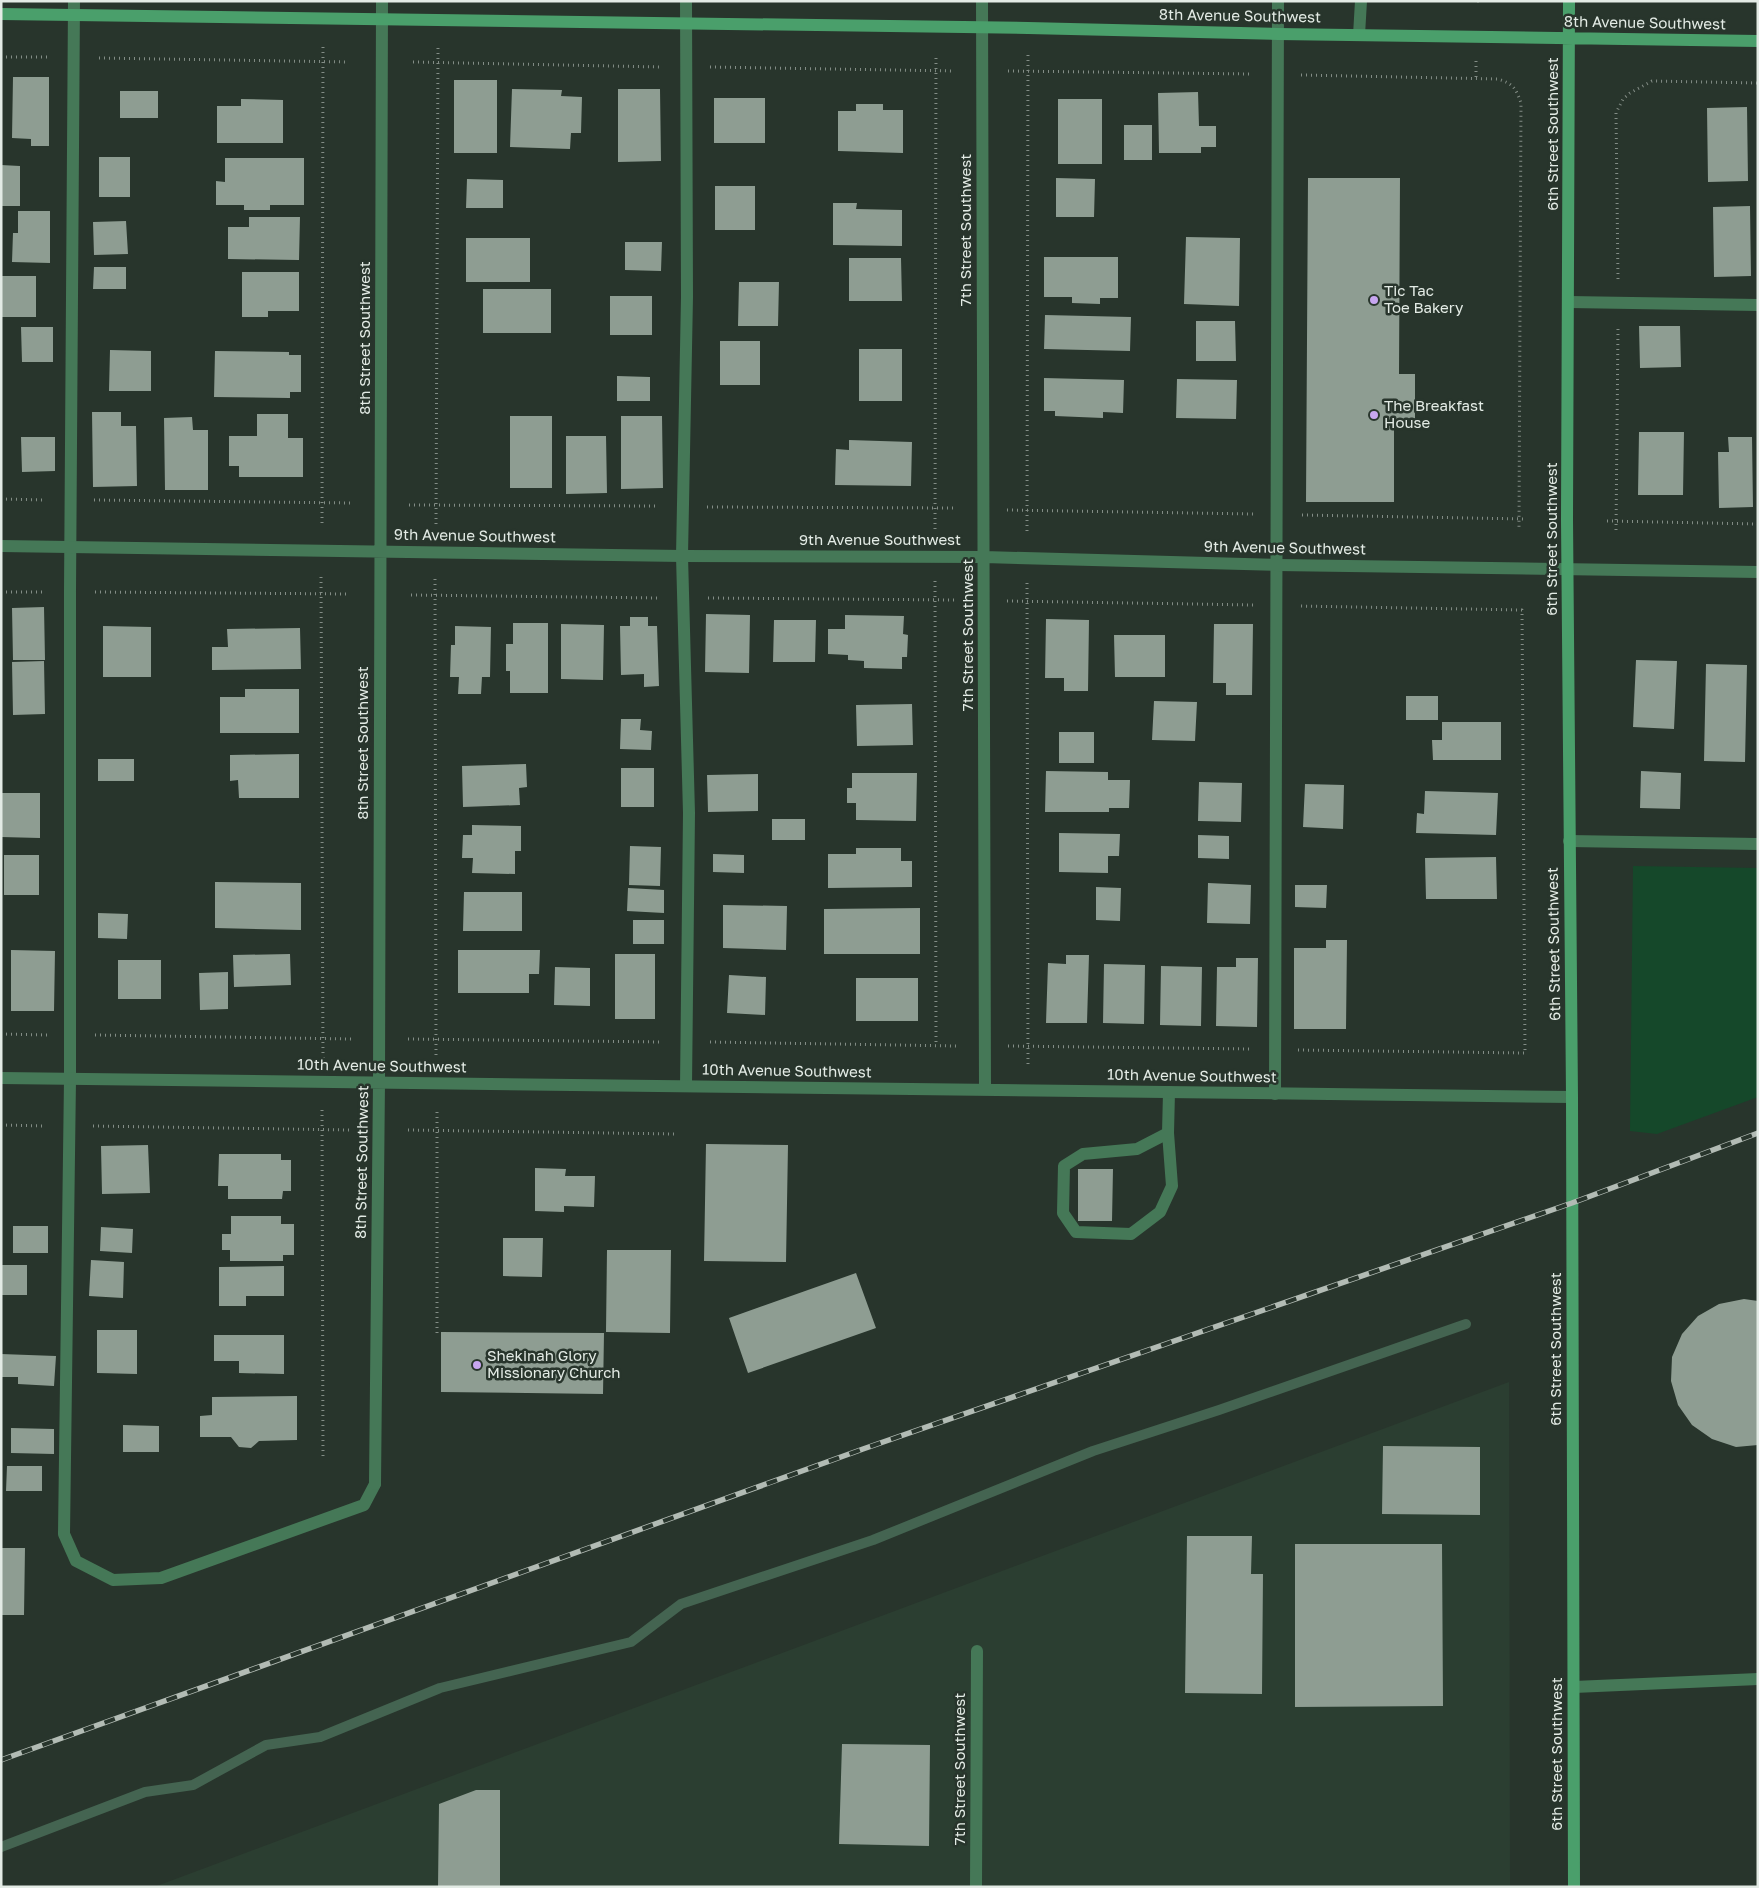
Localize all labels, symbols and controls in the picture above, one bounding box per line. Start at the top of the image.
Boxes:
street label: 8th Avenue Southwest [1159,5,1321,25]
street label: 8th Avenue Southwest [1564,12,1726,32]
street label: 6th Street Southwest [1543,57,1561,211]
street label: 7th Street Southwest [956,154,974,306]
street label: 8th Street Southwest [355,261,373,415]
place label: Tic Tac Toe Bakery [1384,281,1464,316]
marker: Tic Tac Toe Bakery [1368,294,1380,306]
place label: The Breakfast House [1384,396,1484,431]
marker: The Breakfast House [1368,409,1380,421]
street label: 6th Street Southwest [1542,462,1560,616]
street label: 9th Avenue Southwest [394,525,556,545]
street label: 9th Avenue Southwest [799,530,961,548]
street label: 9th Avenue Southwest [1204,537,1366,557]
street label: 7th Street Southwest [958,559,976,711]
street label: 8th Street Southwest [353,666,371,820]
street label: 6th Street Southwest [1543,867,1563,1021]
street label: 10th Avenue Southwest [297,1055,467,1075]
street label: 10th Avenue Southwest [702,1060,872,1080]
street label: 10th Avenue Southwest [1107,1065,1277,1085]
street label: 8th Street Southwest [351,1085,371,1239]
street label: 6th Street Southwest [1546,1272,1564,1426]
place label: Shekinah Glory Missionary Church [487,1346,621,1381]
marker: Shekinah Glory Missionary Church [471,1359,483,1371]
street label: 6th Street Southwest [1547,1677,1565,1831]
street label: 7th Street Southwest [950,1693,968,1845]

